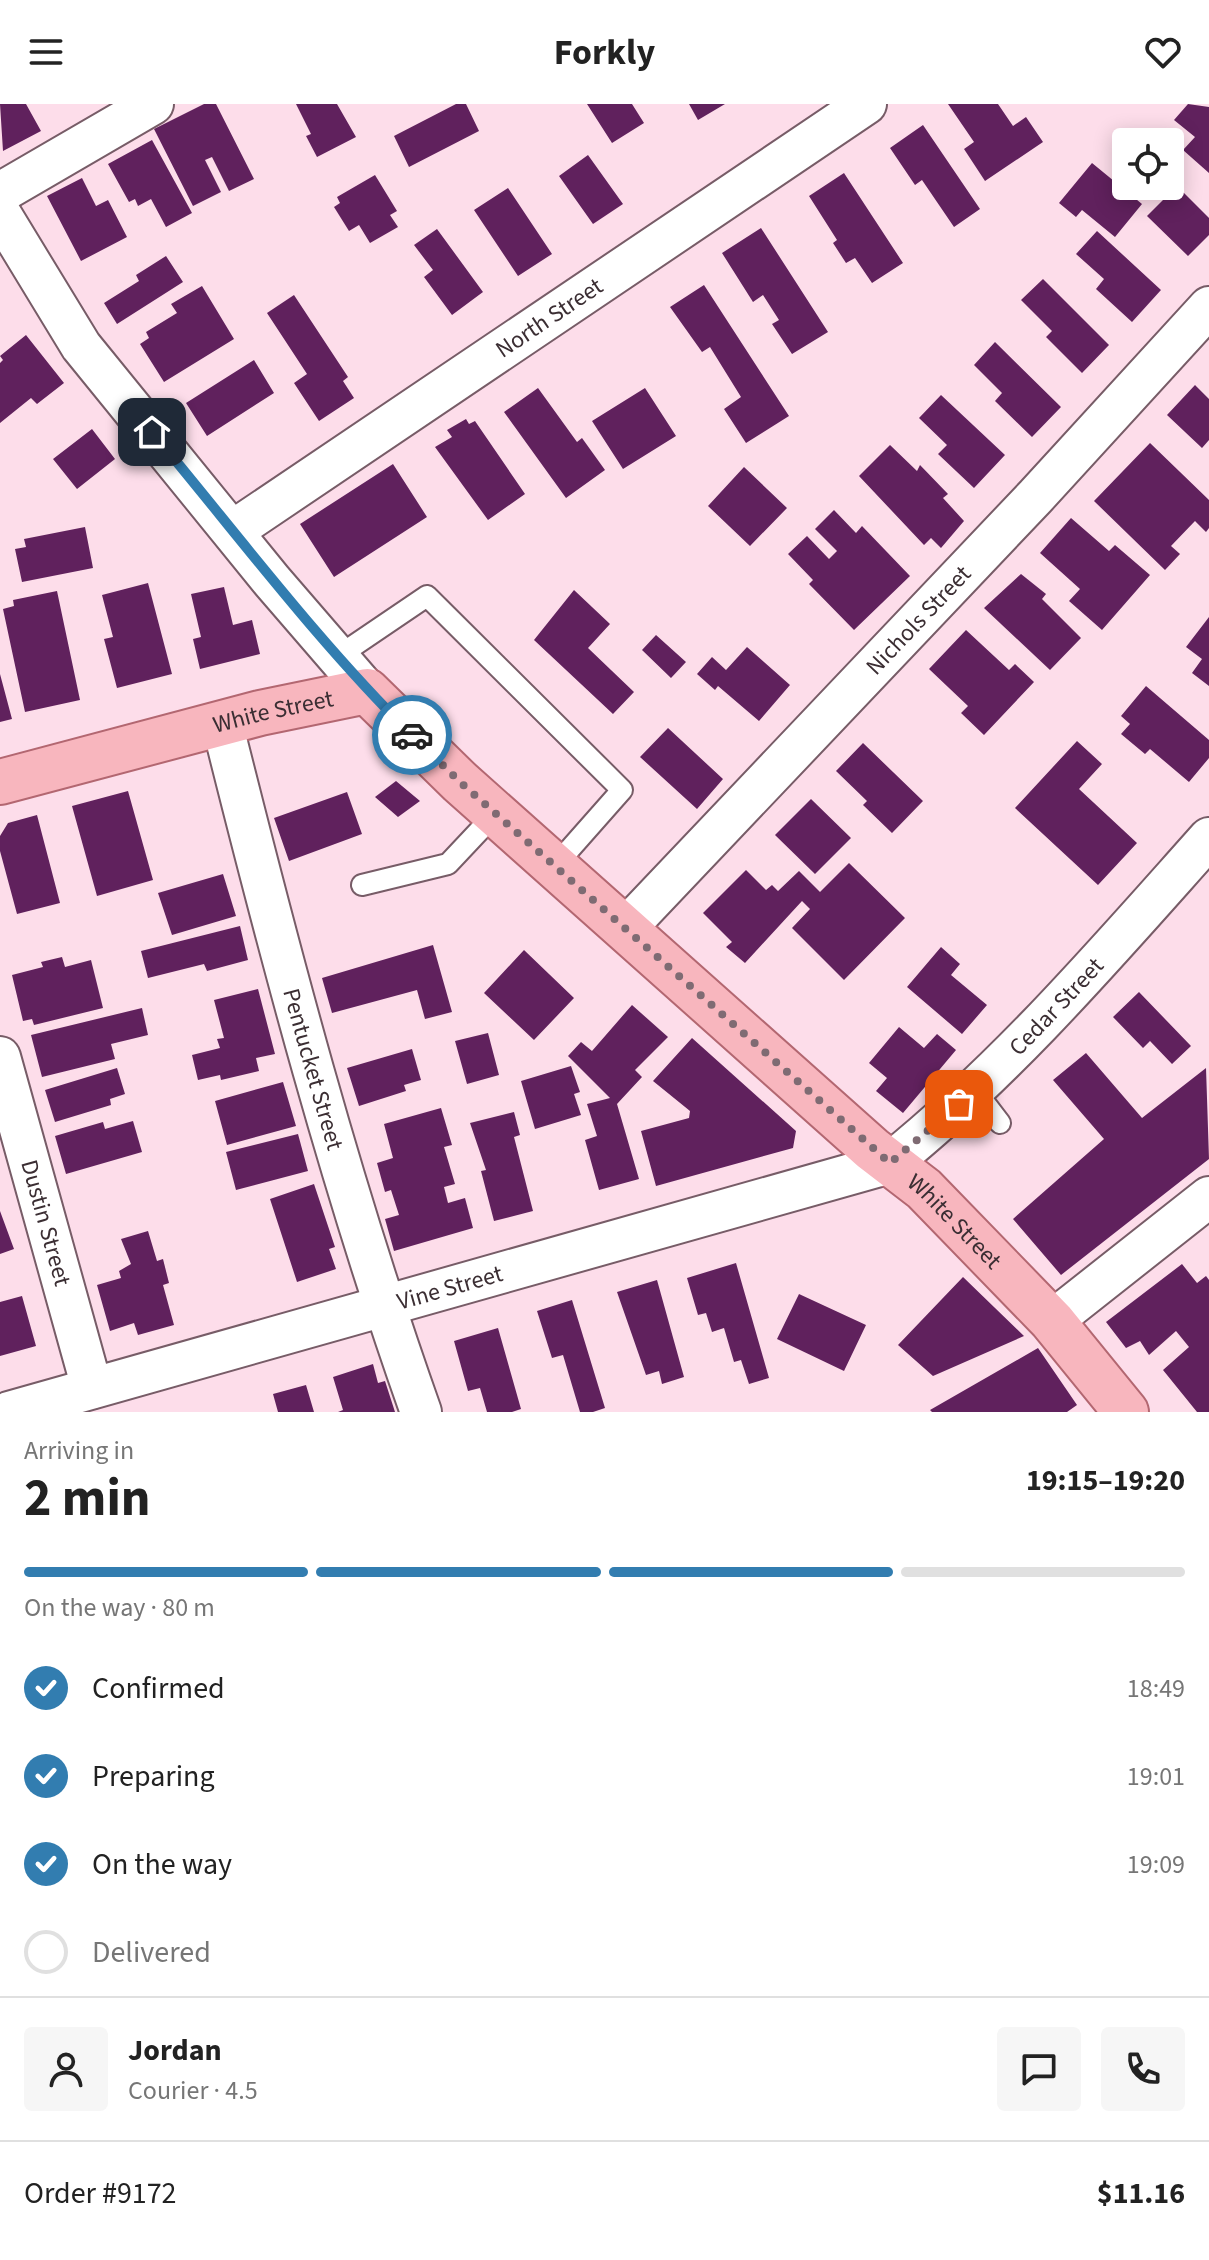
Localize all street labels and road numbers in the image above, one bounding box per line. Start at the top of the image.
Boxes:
street label: North Street [489,269,610,367]
street label: Nichols Street [858,558,979,683]
street label: White Street [209,681,336,743]
street label: Cedar Street [1001,950,1112,1064]
street label: Pentucket Street [273,985,352,1154]
street label: Dustin Street [11,1156,80,1290]
street label: White Street [900,1165,1010,1277]
street label: Vine Street [393,1256,507,1319]

